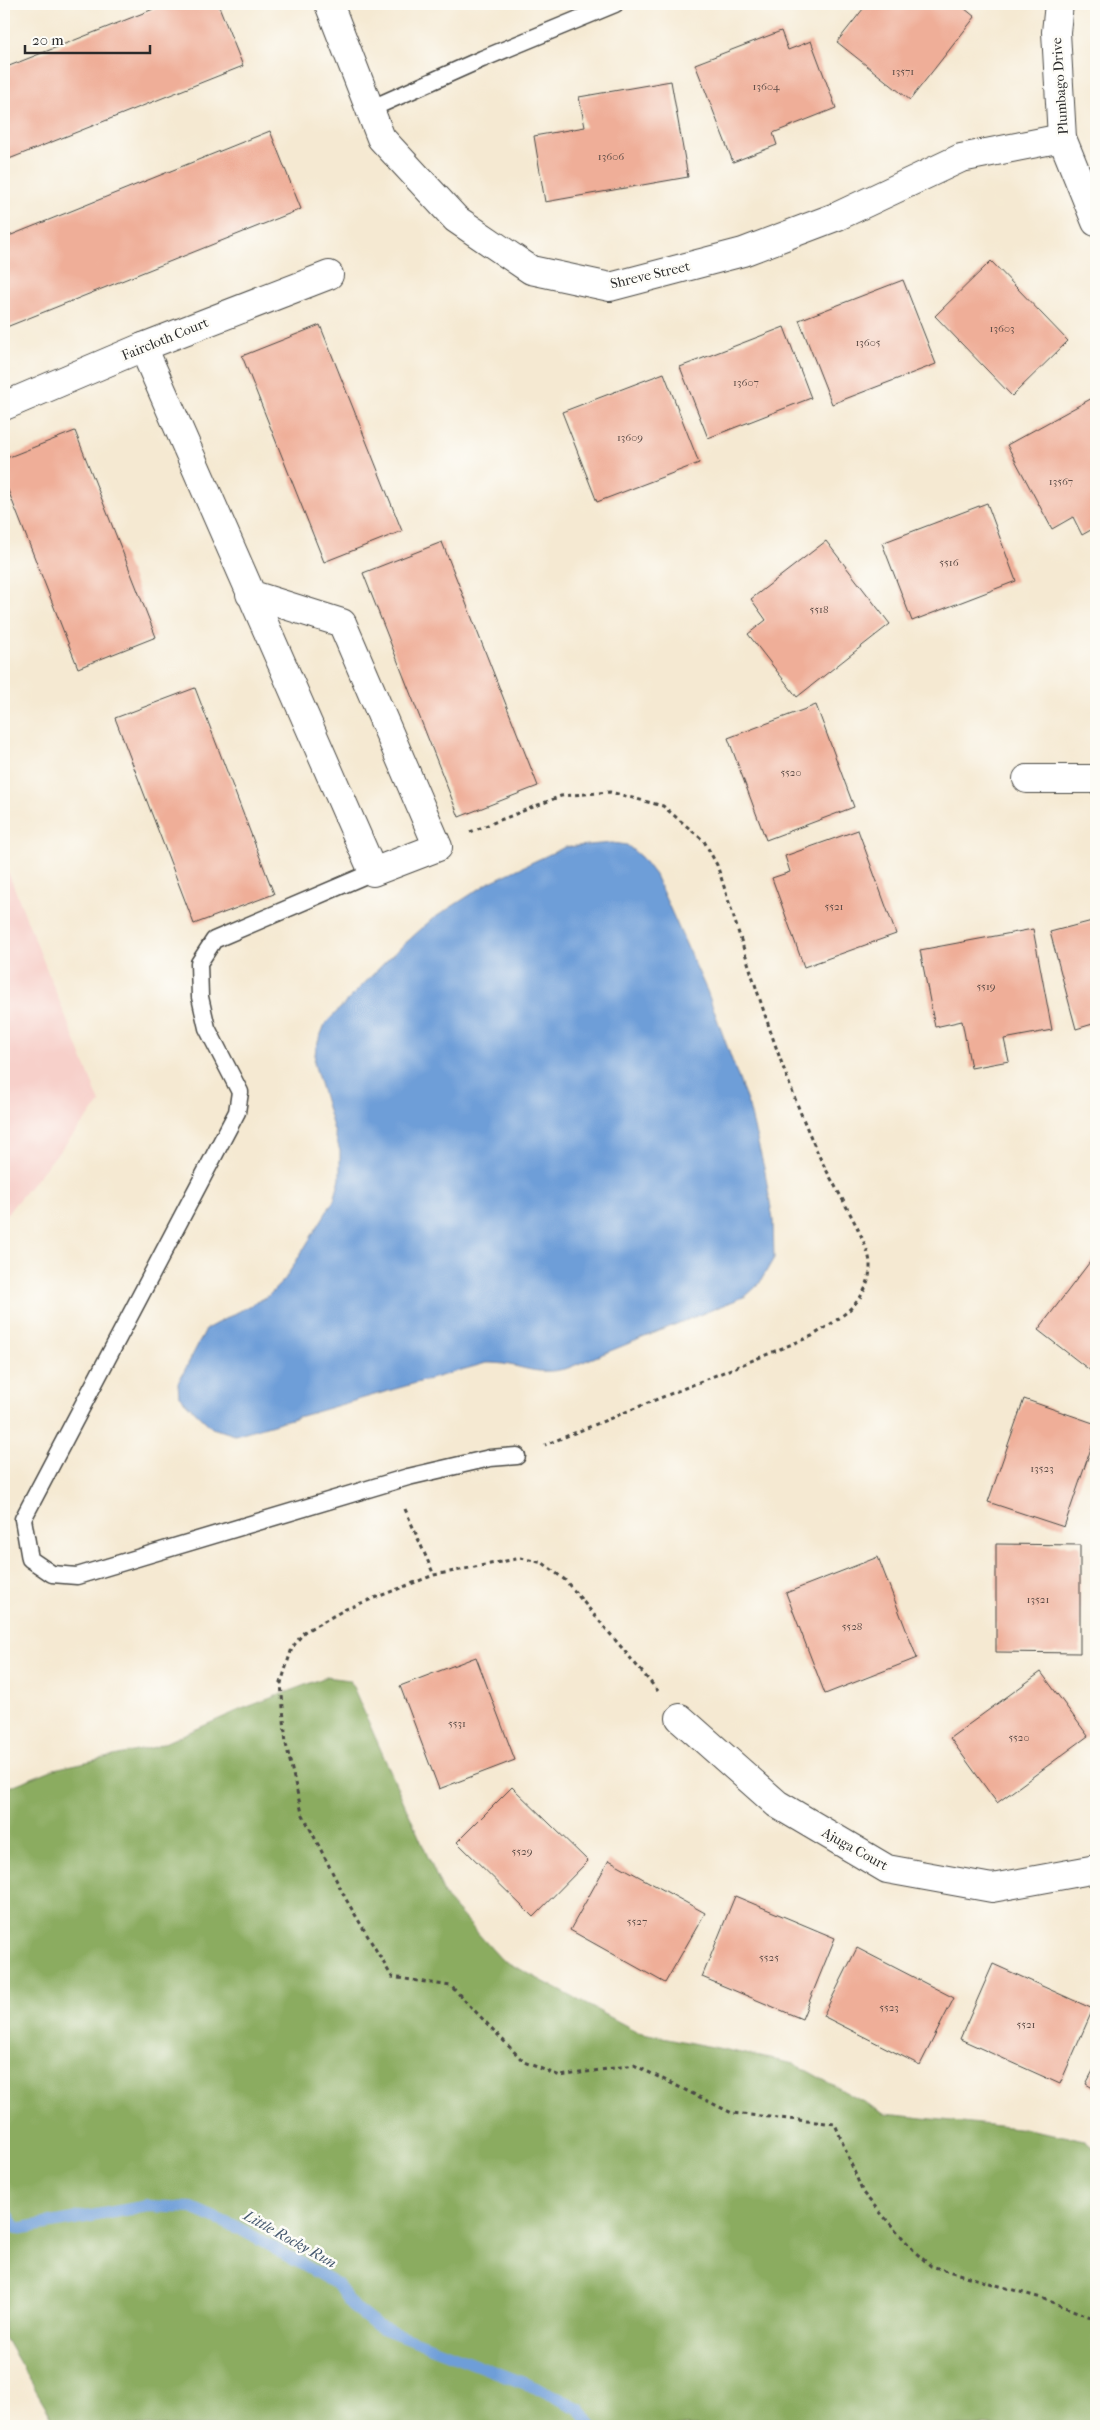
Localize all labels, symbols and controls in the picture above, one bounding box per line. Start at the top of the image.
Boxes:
scale bar [25,22,150,54]
text: 20 m [32,31,64,49]
street label: Plumbago Drive [1048,37,1072,135]
house number: 13571 [892,65,914,78]
house number: 13604 [753,80,780,93]
house number: 13606 [598,150,624,163]
street label: Shreve Street [608,258,692,292]
street label: Faircloth Court [119,314,211,364]
house number: 13603 [990,322,1014,335]
house number: 13605 [855,336,881,349]
house number: 13607 [733,376,759,389]
house number: 13609 [617,431,643,444]
house number: 13567 [1049,475,1073,488]
house number: 5516 [939,556,959,569]
house number: 5518 [810,603,828,616]
house number: 5520 [780,766,802,779]
house number: 5521 [824,900,844,913]
house number: 5519 [976,980,996,993]
house number: 13523 [1030,1462,1054,1475]
house number: 13521 [1027,1593,1049,1606]
house number: 5528 [842,1620,862,1633]
house number: 5531 [448,1717,466,1730]
house number: 5520 [1008,1731,1030,1744]
street label: Ajuga Court [818,1823,891,1874]
house number: 5529 [512,1845,533,1858]
house number: 5527 [627,1915,647,1928]
house number: 5525 [759,1951,779,1964]
house number: 5523 [879,2001,899,2014]
house number: 5521 [1016,2018,1036,2031]
water label: Little Rocky Run [240,2206,339,2272]

